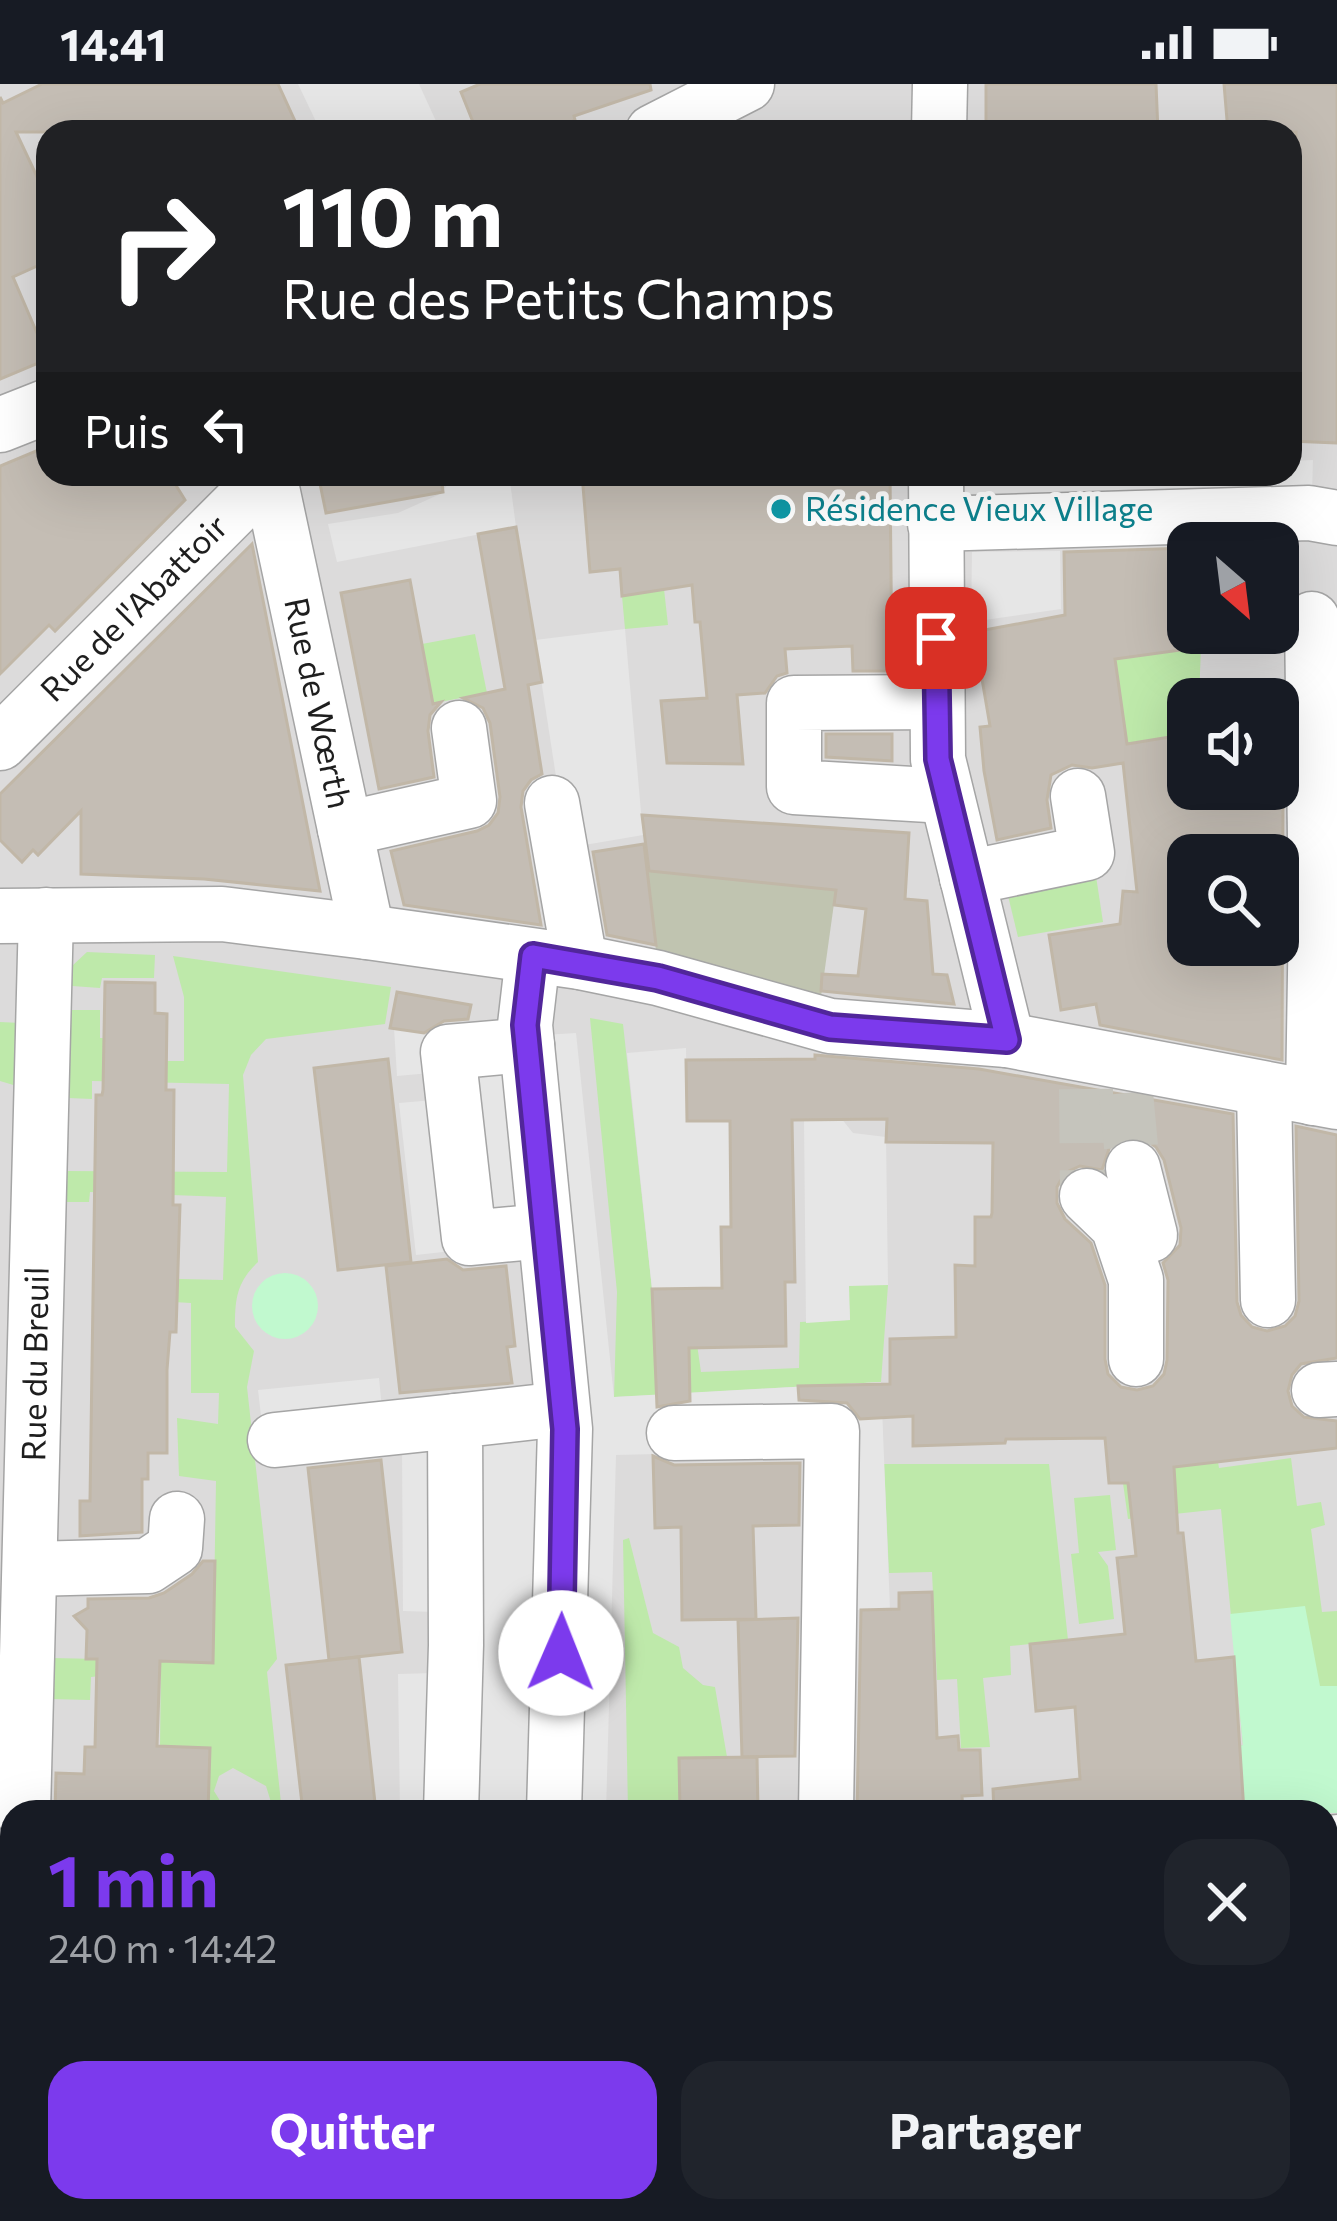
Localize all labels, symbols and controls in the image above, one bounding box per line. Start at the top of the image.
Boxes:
text: 14:41 [60,15,167,70]
text: 110 m [282,162,503,264]
icon: right [84,168,240,324]
text: Rue des Petits Champs [282,264,835,330]
icon: left [193,396,259,462]
text: Puis [84,402,169,457]
place label: Résidence Vieux Village [805,487,1153,528]
marker: Résidence Vieux Village [768,496,794,522]
street label: Rue de l'Abattoir [31,505,235,709]
north arrow [1167,522,1299,654]
map controls [1167,522,1299,966]
pin [885,587,987,689]
street label: Rue de Wœrth [277,593,362,812]
icon: arrive [903,605,969,671]
button: sound [1167,678,1299,810]
button: search [1167,834,1299,966]
street label: Rue du Breuil [11,1266,56,1462]
position arrow [498,1590,624,1716]
text: 1 min [48,1834,219,1922]
button: close [1164,1839,1290,1965]
text: 240 m · 14:42 [48,1923,277,1971]
button: Quitter [48,2061,657,2199]
button: Partager [681,2061,1290,2199]

